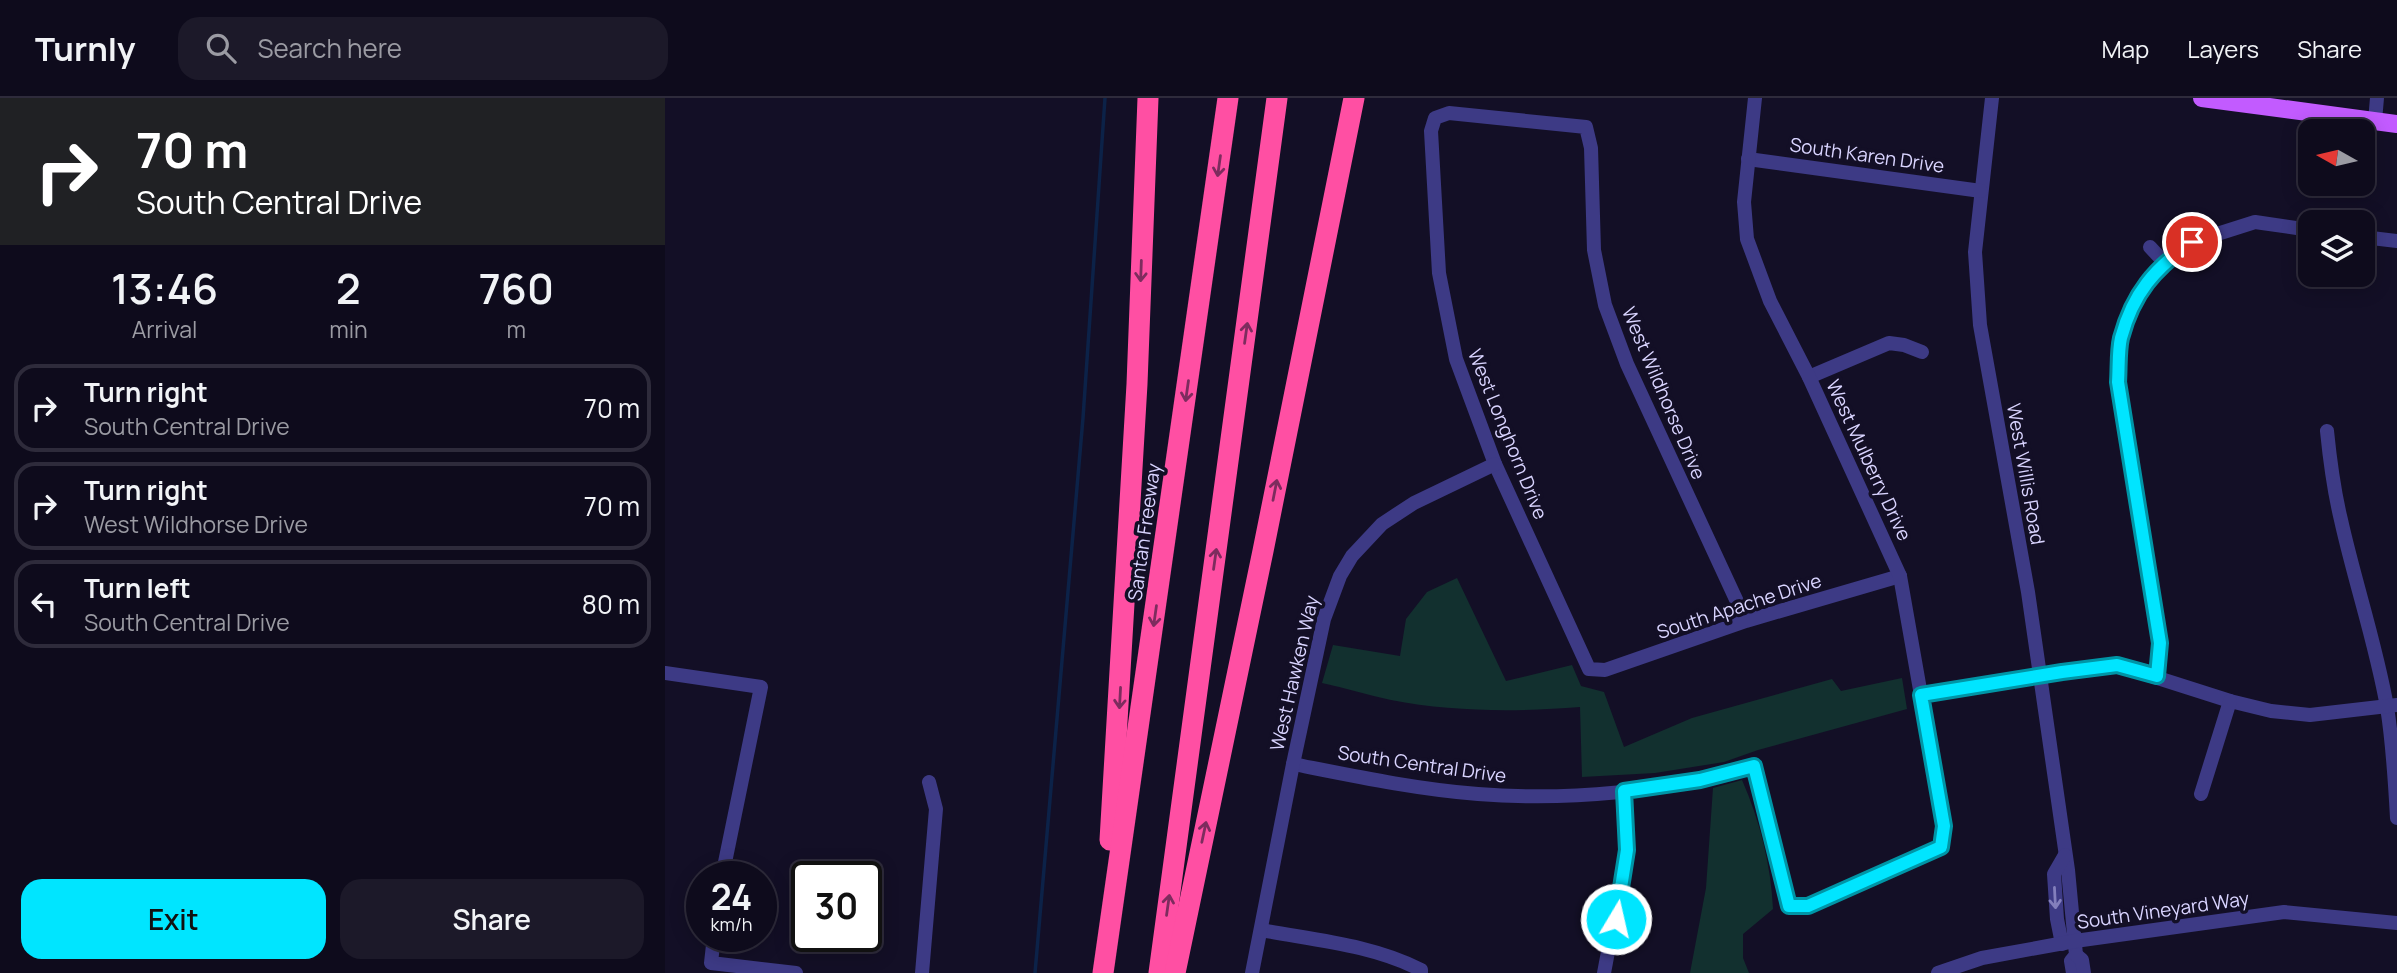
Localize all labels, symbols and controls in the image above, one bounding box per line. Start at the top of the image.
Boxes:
search box [178,17,668,80]
text: Turnly [35,26,136,71]
icon: search [202,29,240,67]
text: Search here [258,30,402,66]
text: Map [2102,32,2149,65]
text: Layers [2187,32,2259,65]
text: Share [2297,32,2362,65]
text: 70 m [136,116,248,183]
north arrow [2298,119,2375,196]
map controls [2298,119,2375,287]
icon: right [21,126,112,217]
street label: South Karen Drive [1788,131,1946,179]
one-way arrow [1212,154,1225,177]
text: South Central Drive [136,180,422,224]
button: layers [2298,210,2375,287]
pin [2162,212,2222,272]
icon: arrive [2173,223,2211,261]
text: 13:46 [111,259,218,317]
text: 2 [336,259,361,317]
text: 760 [479,259,554,317]
one-way arrow [1135,259,1148,282]
street label: West Wildhorse Drive [1616,303,1712,483]
text: Arrival [132,313,197,345]
text: min [329,313,368,345]
text: m [507,313,526,345]
one-way arrow [1239,322,1252,345]
street label: West Longhorn Drive [1462,345,1554,523]
text: Turn right [84,374,208,410]
street label: West Mulberry Drive [1820,375,1918,545]
one-way arrow [1181,379,1194,402]
icon: right [25,389,63,427]
text: 70 m [584,390,640,426]
street label: West Willis Road [2001,401,2051,547]
text: South Central Drive [84,410,290,442]
street label: Santan Freeway [1121,461,1167,603]
text: Turn right [84,472,208,508]
one-way arrow [1269,479,1283,502]
icon: right [25,487,63,525]
text: 70 m [584,488,640,524]
text: West Wildhorse Drive [84,508,308,540]
one-way arrow [1209,548,1222,570]
street label: South Apache Drive [1653,567,1825,645]
text: Turn left [84,570,191,606]
icon: left [25,585,63,623]
text: 80 m [582,586,640,622]
street label: West Hawken Way [1263,593,1325,753]
one-way arrow [1148,604,1161,627]
text: South Central Drive [84,606,290,638]
one-way arrow [1113,687,1126,710]
street label: South Central Drive [1336,739,1508,789]
one-way arrow [1197,821,1211,844]
speed limit sign: 30 [791,861,882,952]
text: 24 [711,873,752,921]
button: Exit [21,879,326,959]
button: Share [340,879,644,959]
position arrow [1579,882,1653,956]
street label: South Vineyard Way [2075,885,2251,935]
one-way arrow [2049,886,2062,909]
one-way arrow [1162,895,1175,917]
text: km/h [711,912,752,936]

